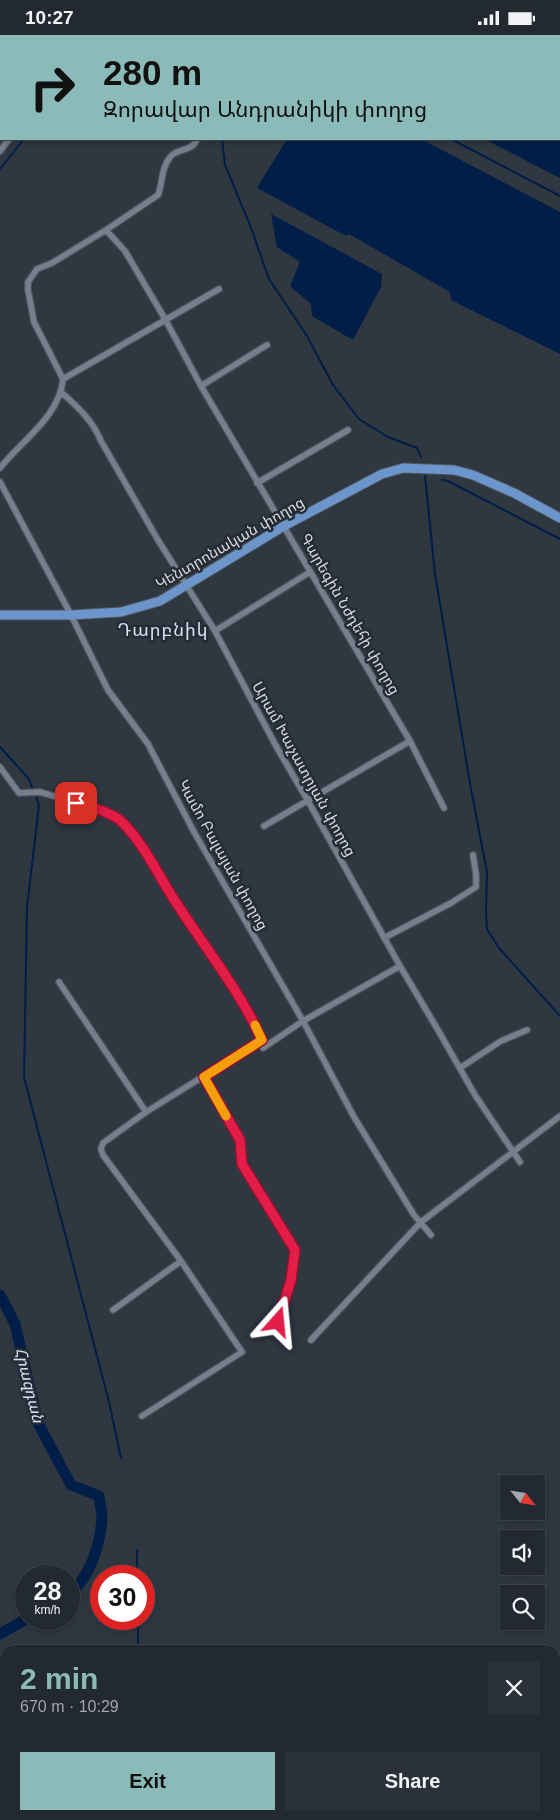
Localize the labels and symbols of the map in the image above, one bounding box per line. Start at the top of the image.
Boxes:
street label: Կենտրոնական փողոց [152,493,308,593]
street label: Գարեգին Նժդեհի փողոց [296,530,404,698]
district label: Դարբնիկ [117,620,209,640]
street label: Արամ Խաչատրյան փողոց [248,678,360,860]
street label: Կամո Բալայան փողոց [174,777,272,933]
pin [55,782,97,824]
position arrow [251,1295,303,1347]
water label: Հրազդան [11,1346,47,1426]
north arrow [500,1475,545,1520]
speed limit sign: 30 [90,1565,155,1630]

